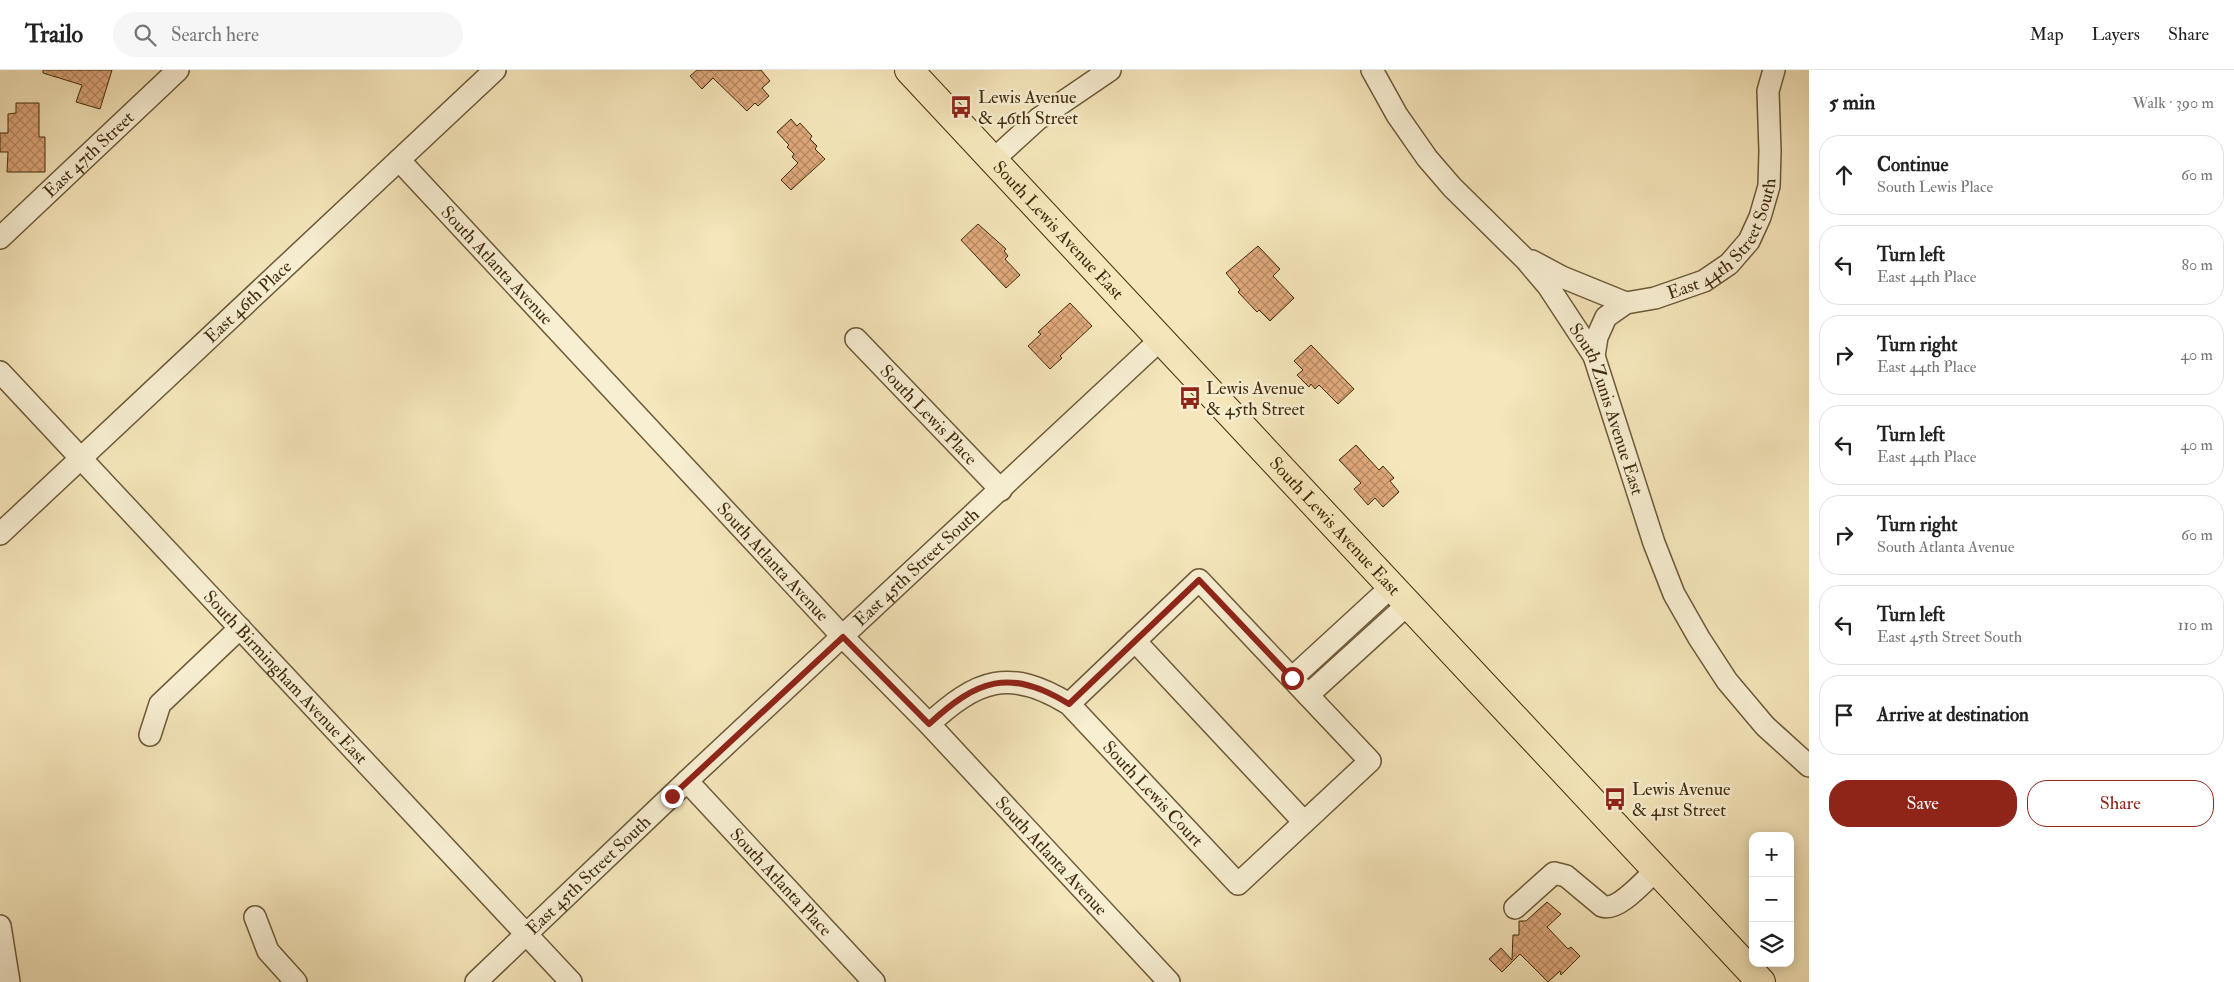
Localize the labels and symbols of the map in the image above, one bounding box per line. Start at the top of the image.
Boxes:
place label: Lewis Avenue & 46th Street [978,86,1078,130]
bus stop icon: Lewis Avenue & 46th Street [948,94,974,120]
street label: East 47th Street [39,106,139,203]
street label: South Lewis Avenue East [988,156,1129,305]
street label: East 44th Street South [1664,178,1781,305]
street label: South Atlanta Avenue [436,201,558,331]
street label: East 46th Place [200,255,297,348]
street label: South Zunis Avenue East [1564,319,1649,498]
street label: South Lewis Place [875,360,982,471]
place label: Lewis Avenue & 45th Street [1206,377,1305,421]
bus stop icon: Lewis Avenue & 45th Street [1177,385,1203,411]
street label: South Lewis Avenue East [1264,452,1405,601]
street label: South Atlanta Avenue [712,498,834,627]
street label: East 45th Street South [849,503,985,632]
street label: South Birmingham Avenue East [198,586,372,769]
route start [1281,667,1304,690]
street label: South Lewis Court [1097,736,1208,852]
place label: Lewis Avenue & 41st Street [1632,778,1731,822]
route end [661,785,684,808]
bus stop icon: Lewis Avenue & 41st Street [1602,786,1628,812]
street label: South Atlanta Avenue [990,792,1113,921]
street label: East 45th Street South [521,810,656,940]
street label: South Atlanta Place [725,823,837,942]

